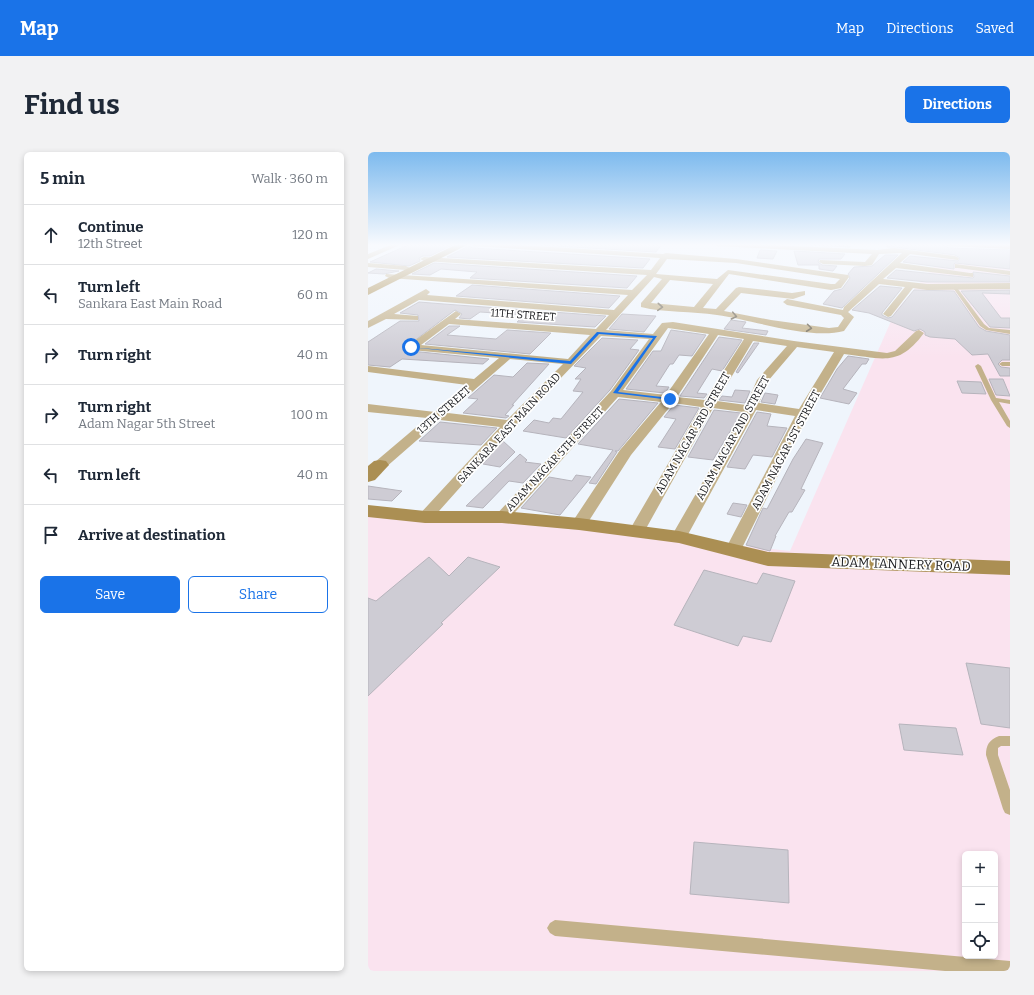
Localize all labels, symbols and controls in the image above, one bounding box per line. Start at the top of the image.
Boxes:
text: Map [20,17,59,40]
text: Map [836,20,864,37]
text: Directions [886,20,954,37]
text: Saved [976,20,1014,37]
button: Directions [905,86,1010,123]
text: Find us [24,88,120,121]
text: 5 min [40,168,85,189]
text: Walk · 360 m [251,171,328,186]
text: Continue [78,218,144,236]
icon: ahead [40,224,62,246]
text: 120 m [292,227,328,242]
text: 12th Street [78,236,142,251]
text: Turn left [78,278,140,296]
icon: left [40,284,62,306]
text: 60 m [297,287,328,302]
text: Sankara East Main Road [78,296,222,311]
one-way arrow [657,302,663,311]
street label: 11TH STREET [490,306,557,324]
one-way arrow [731,311,737,319]
one-way arrow [806,323,812,332]
route start [402,338,420,356]
icon: right [40,344,62,366]
text: Turn right [78,346,151,364]
text: 40 m [297,347,328,362]
street label: SANKARA EAST MAIN ROAD [455,370,563,486]
street label: ADAM NAGAR 3RD STREET [653,370,733,496]
street label: ADAM NAGAR 2ND STREET [694,373,773,502]
street label: 13TH STREET [415,383,474,437]
street label: ADAM NAGAR 1ST STREET [749,387,823,512]
route end [661,390,679,408]
text: Turn right [78,398,151,416]
icon: right [40,404,62,426]
street label: ADAM NAGAR 5TH STREET [503,404,607,514]
text: 100 m [291,407,328,422]
text: Adam Nagar 5th Street [78,416,215,431]
icon: left [40,464,62,486]
text: Turn left [78,466,140,484]
text: 40 m [297,467,328,482]
icon: arrive [40,524,62,546]
text: Arrive at destination [78,526,225,544]
street label: ADAM TANNERY ROAD [831,554,971,574]
button: Save [40,576,180,613]
button: Share [188,576,328,613]
map controls [962,851,998,959]
button: + [962,851,998,887]
button: − [962,887,998,923]
button: locate [962,923,998,959]

